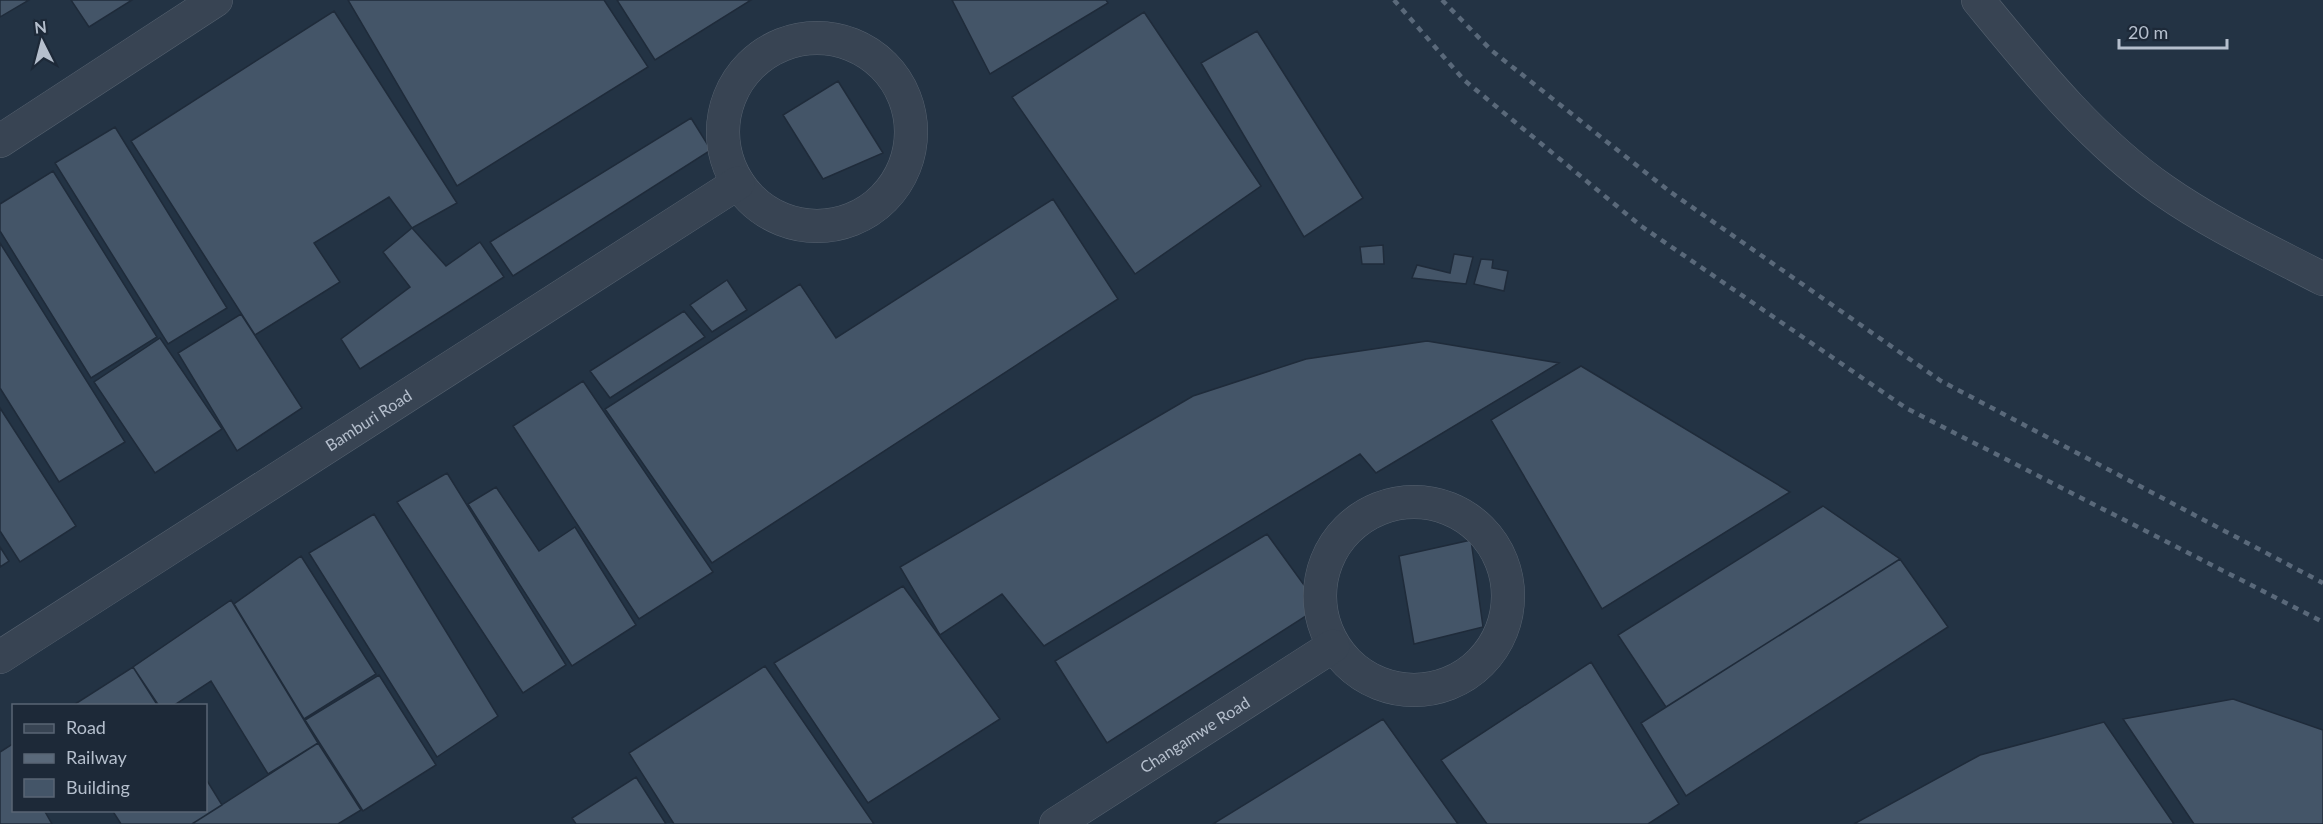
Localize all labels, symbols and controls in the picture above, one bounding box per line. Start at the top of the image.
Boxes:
north arrow [12,12,72,72]
scale bar [2119,12,2227,50]
text: N [33,16,48,37]
text: 20 m [2128,21,2168,43]
street label: Bamburi Road [322,385,415,454]
street label: Changamwe Road [1136,692,1253,777]
legend [12,704,207,812]
text: Road [66,716,106,738]
text: Railway [66,746,127,768]
text: Building [66,776,130,798]

